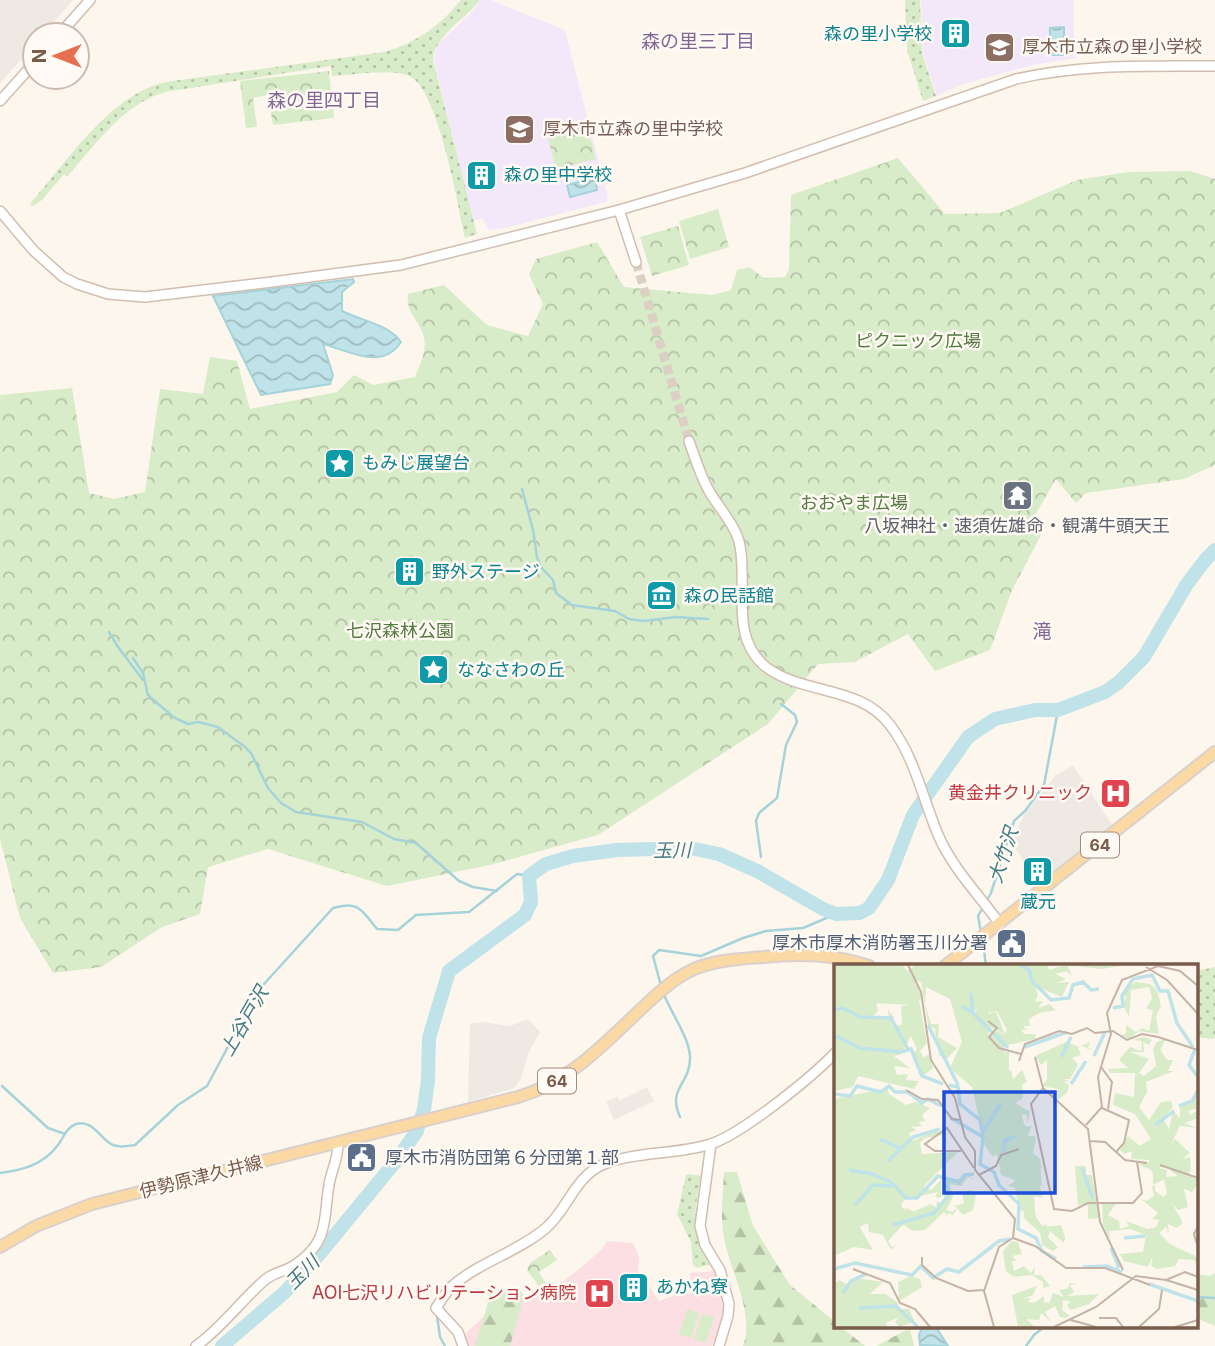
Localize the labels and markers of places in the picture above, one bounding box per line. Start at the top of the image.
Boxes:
building icon: 森の里小学校 [938,17,972,51]
place label: 森の里小学校 [824,23,932,44]
school or university icon: 厚木市立森の里小学校 [982,30,1016,64]
place label: 厚木市立森の里小学校 [1022,36,1202,57]
school or university icon: 厚木市立森の里中学校 [503,112,537,146]
place label: 厚木市立森の里中学校 [543,118,723,139]
building icon: 森の里中学校 [464,158,498,192]
place label: 森の里中学校 [504,164,612,185]
place icon: もみじ展望台 [322,446,356,480]
place label: もみじ展望台 [362,452,470,473]
temple icon: 八坂神社・速須佐雄命・観溝牛頭天王 [1000,479,1034,513]
place label: 八坂神社・速須佐雄命・観溝牛頭天王 [864,515,1170,536]
building icon: 野外ステージ [392,555,426,589]
place label: 野外ステージ [432,561,540,582]
museum icon: 森の民話館 [644,579,678,613]
place label: 森の民話館 [684,585,774,606]
place icon: ななさわの丘 [417,653,451,687]
place label: ななさわの丘 [457,659,565,680]
hospital icon: 黄金井クリニック [1098,776,1132,810]
place label: 黄金井クリニック [948,782,1092,803]
building icon: 蔵元 [1021,855,1055,889]
place label: 蔵元 [1020,891,1056,912]
public building icon: 厚木市厚木消防署玉川分署 [994,926,1028,960]
place label: 厚木市厚木消防署玉川分署 [772,932,988,953]
public building icon: 厚木市消防団第６分団第１部 [345,1141,379,1175]
place label: 厚木市消防団第６分団第１部 [385,1147,619,1168]
building icon: あかね寮 [616,1270,650,1304]
hospital icon: AOI七沢リハビリテーション病院 [582,1276,616,1310]
place label: あかね寮 [656,1276,728,1297]
place label: AOI七沢リハビリテーション病院 [312,1282,576,1303]

